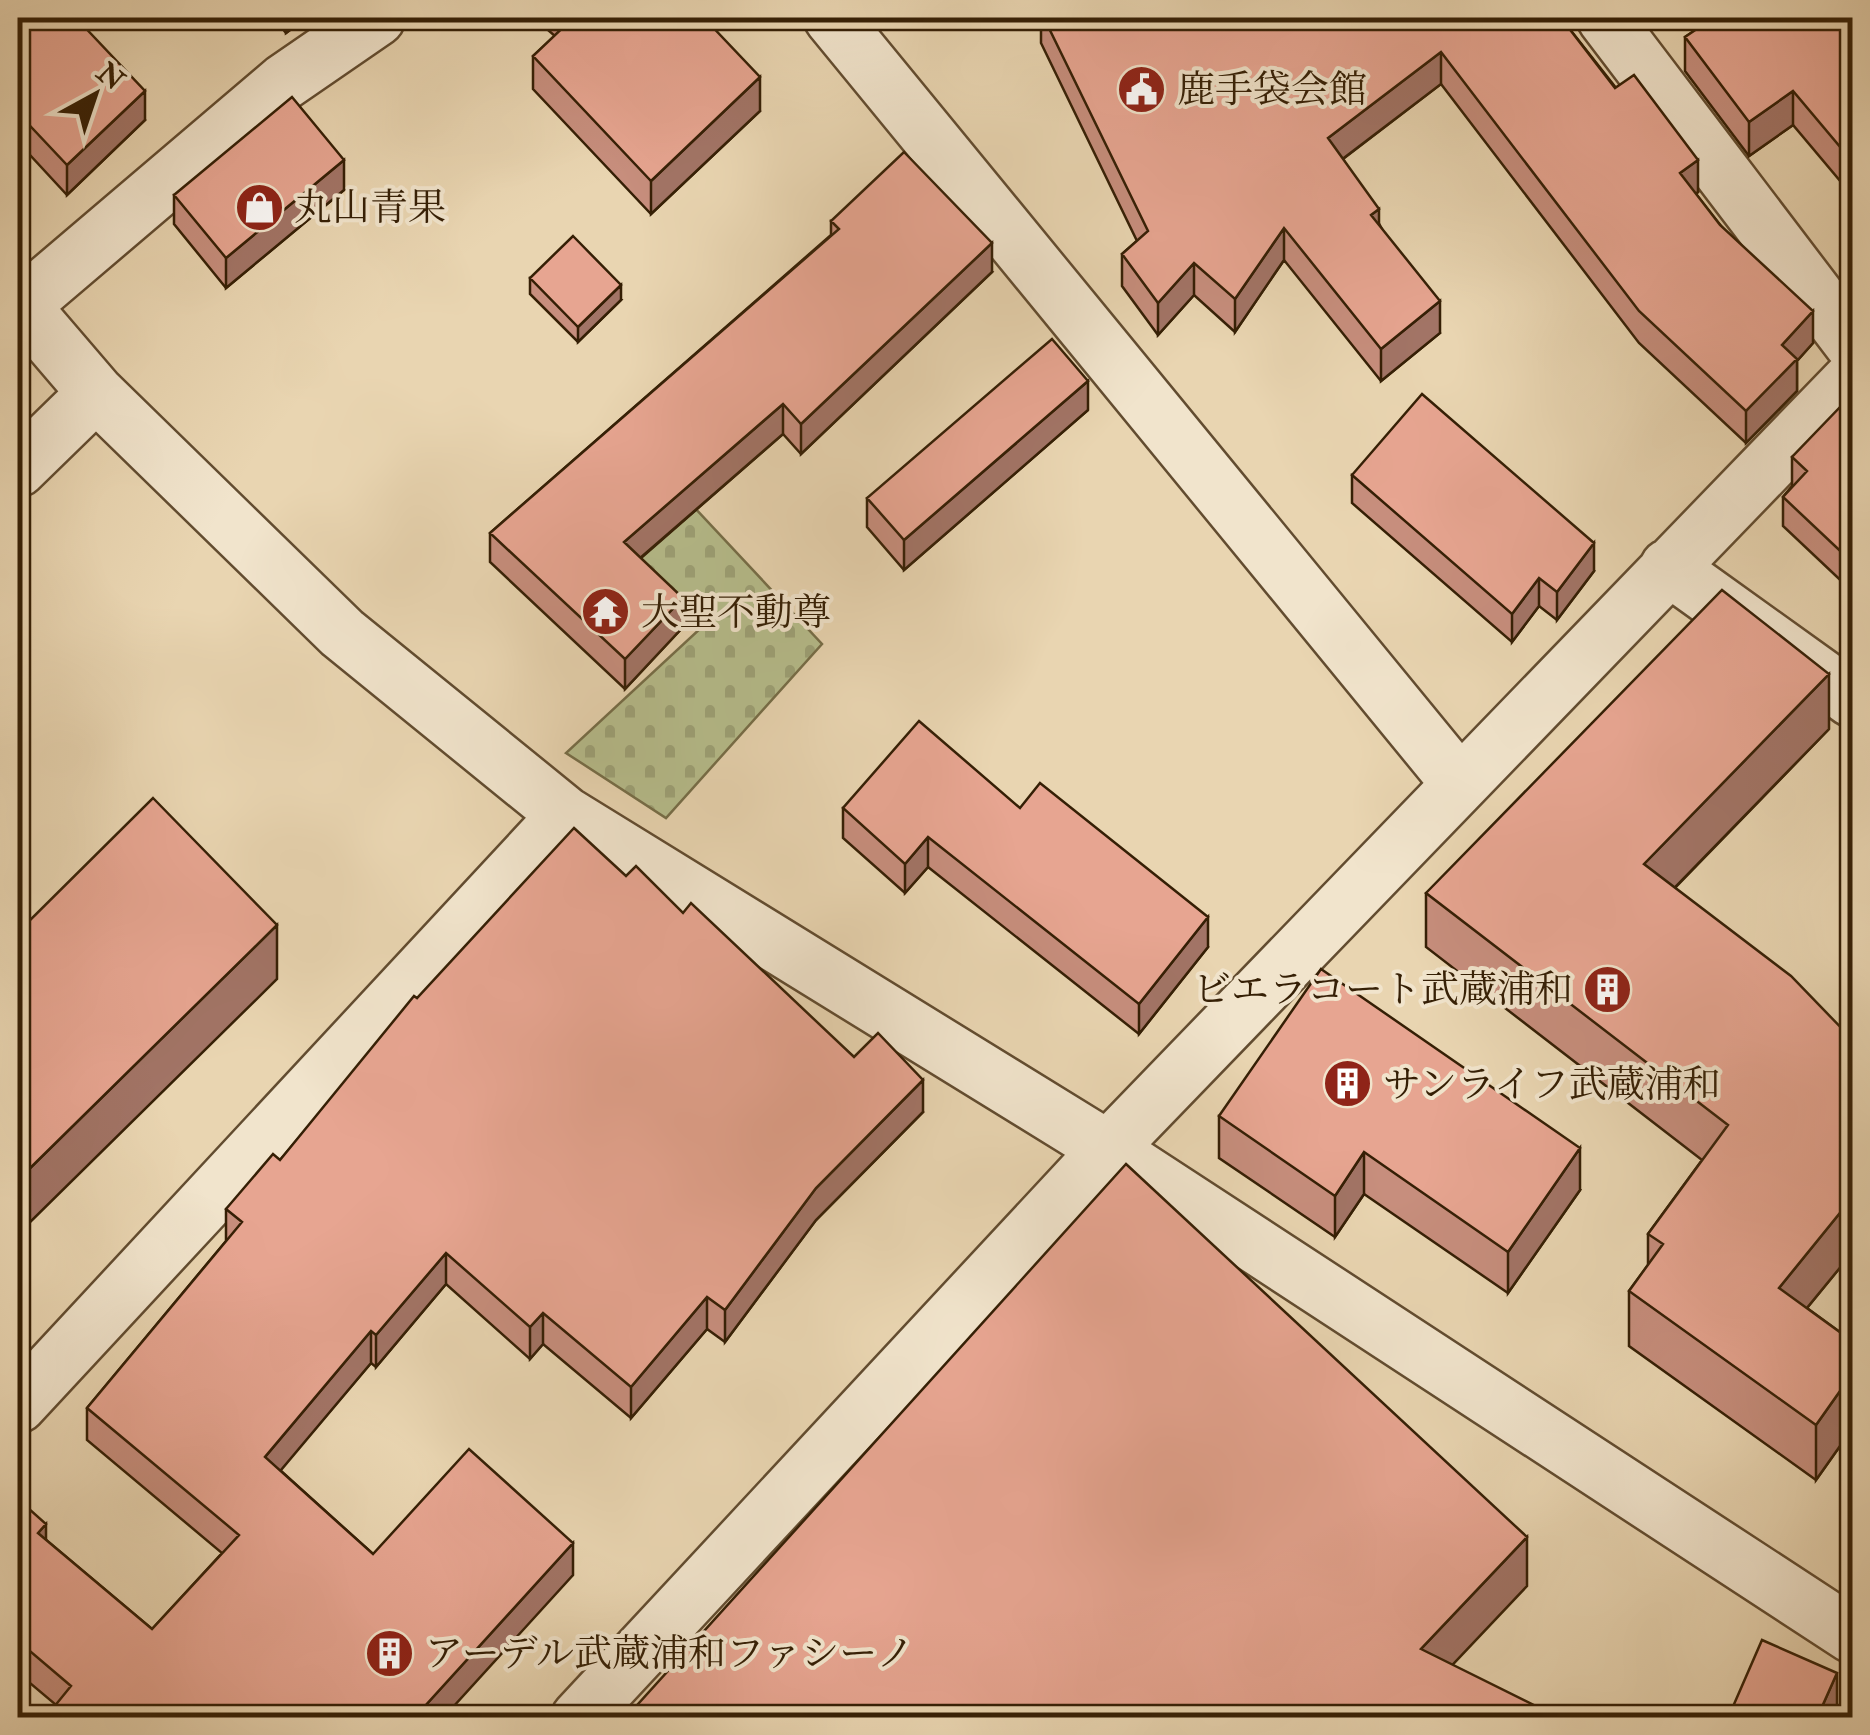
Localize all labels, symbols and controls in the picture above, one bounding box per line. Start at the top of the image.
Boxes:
north arrow [45,45,145,145]
text: N [88,55,132,99]
public building icon: 鹿手袋会館 [1116,63,1168,115]
place label: 鹿手袋会館 [1177,66,1367,114]
shop icon: 丸山青果 [233,181,285,233]
place label: 丸山青果 [294,184,446,232]
temple icon: 大聖不動尊 [580,586,632,638]
place label: 大聖不動尊 [641,589,831,637]
building icon: ビエラコート武蔵浦和 [1582,963,1634,1015]
place label: ビエラコート武蔵浦和 [1193,966,1573,1014]
building icon: サンライフ武蔵浦和 [1322,1058,1374,1110]
place label: サンライフ武蔵浦和 [1383,1061,1721,1109]
building icon: アーデル武蔵浦和ファシーノ [364,1627,416,1679]
place label: アーデル武蔵浦和ファシーノ [425,1630,914,1678]

